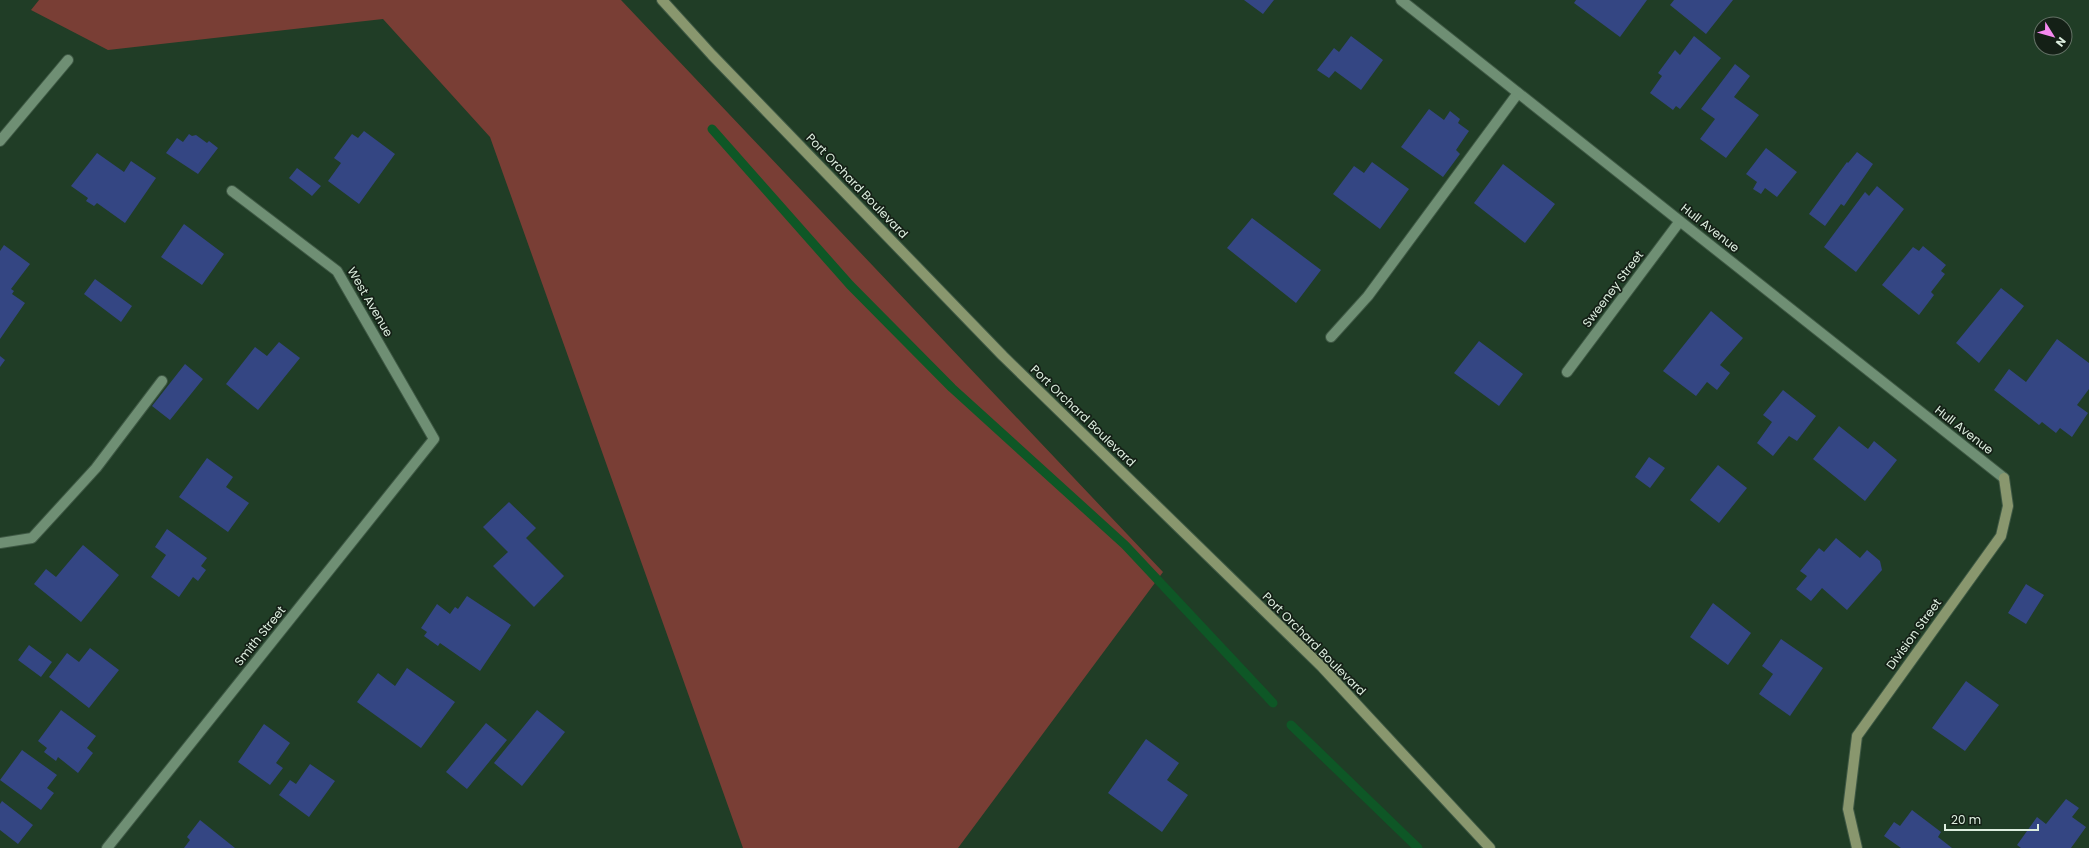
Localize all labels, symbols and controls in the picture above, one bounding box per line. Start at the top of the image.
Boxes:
north arrow [2033,16,2073,56]
text: N [2052,34,2070,50]
street label: Port Orchard Boulevard [803,129,912,242]
street label: Hull Avenue [1677,199,1743,256]
street label: Sweeney Street [1578,247,1647,331]
street label: West Avenue [344,264,397,340]
street label: Port Orchard Boulevard [1027,361,1140,470]
street label: Hull Avenue [1931,401,1997,458]
street label: Port Orchard Boulevard [1259,588,1370,699]
street label: Division Street [1882,595,1945,673]
street label: Smith Street [230,602,289,669]
scale bar [1945,806,2038,832]
text: 20 m [1951,811,1981,828]

